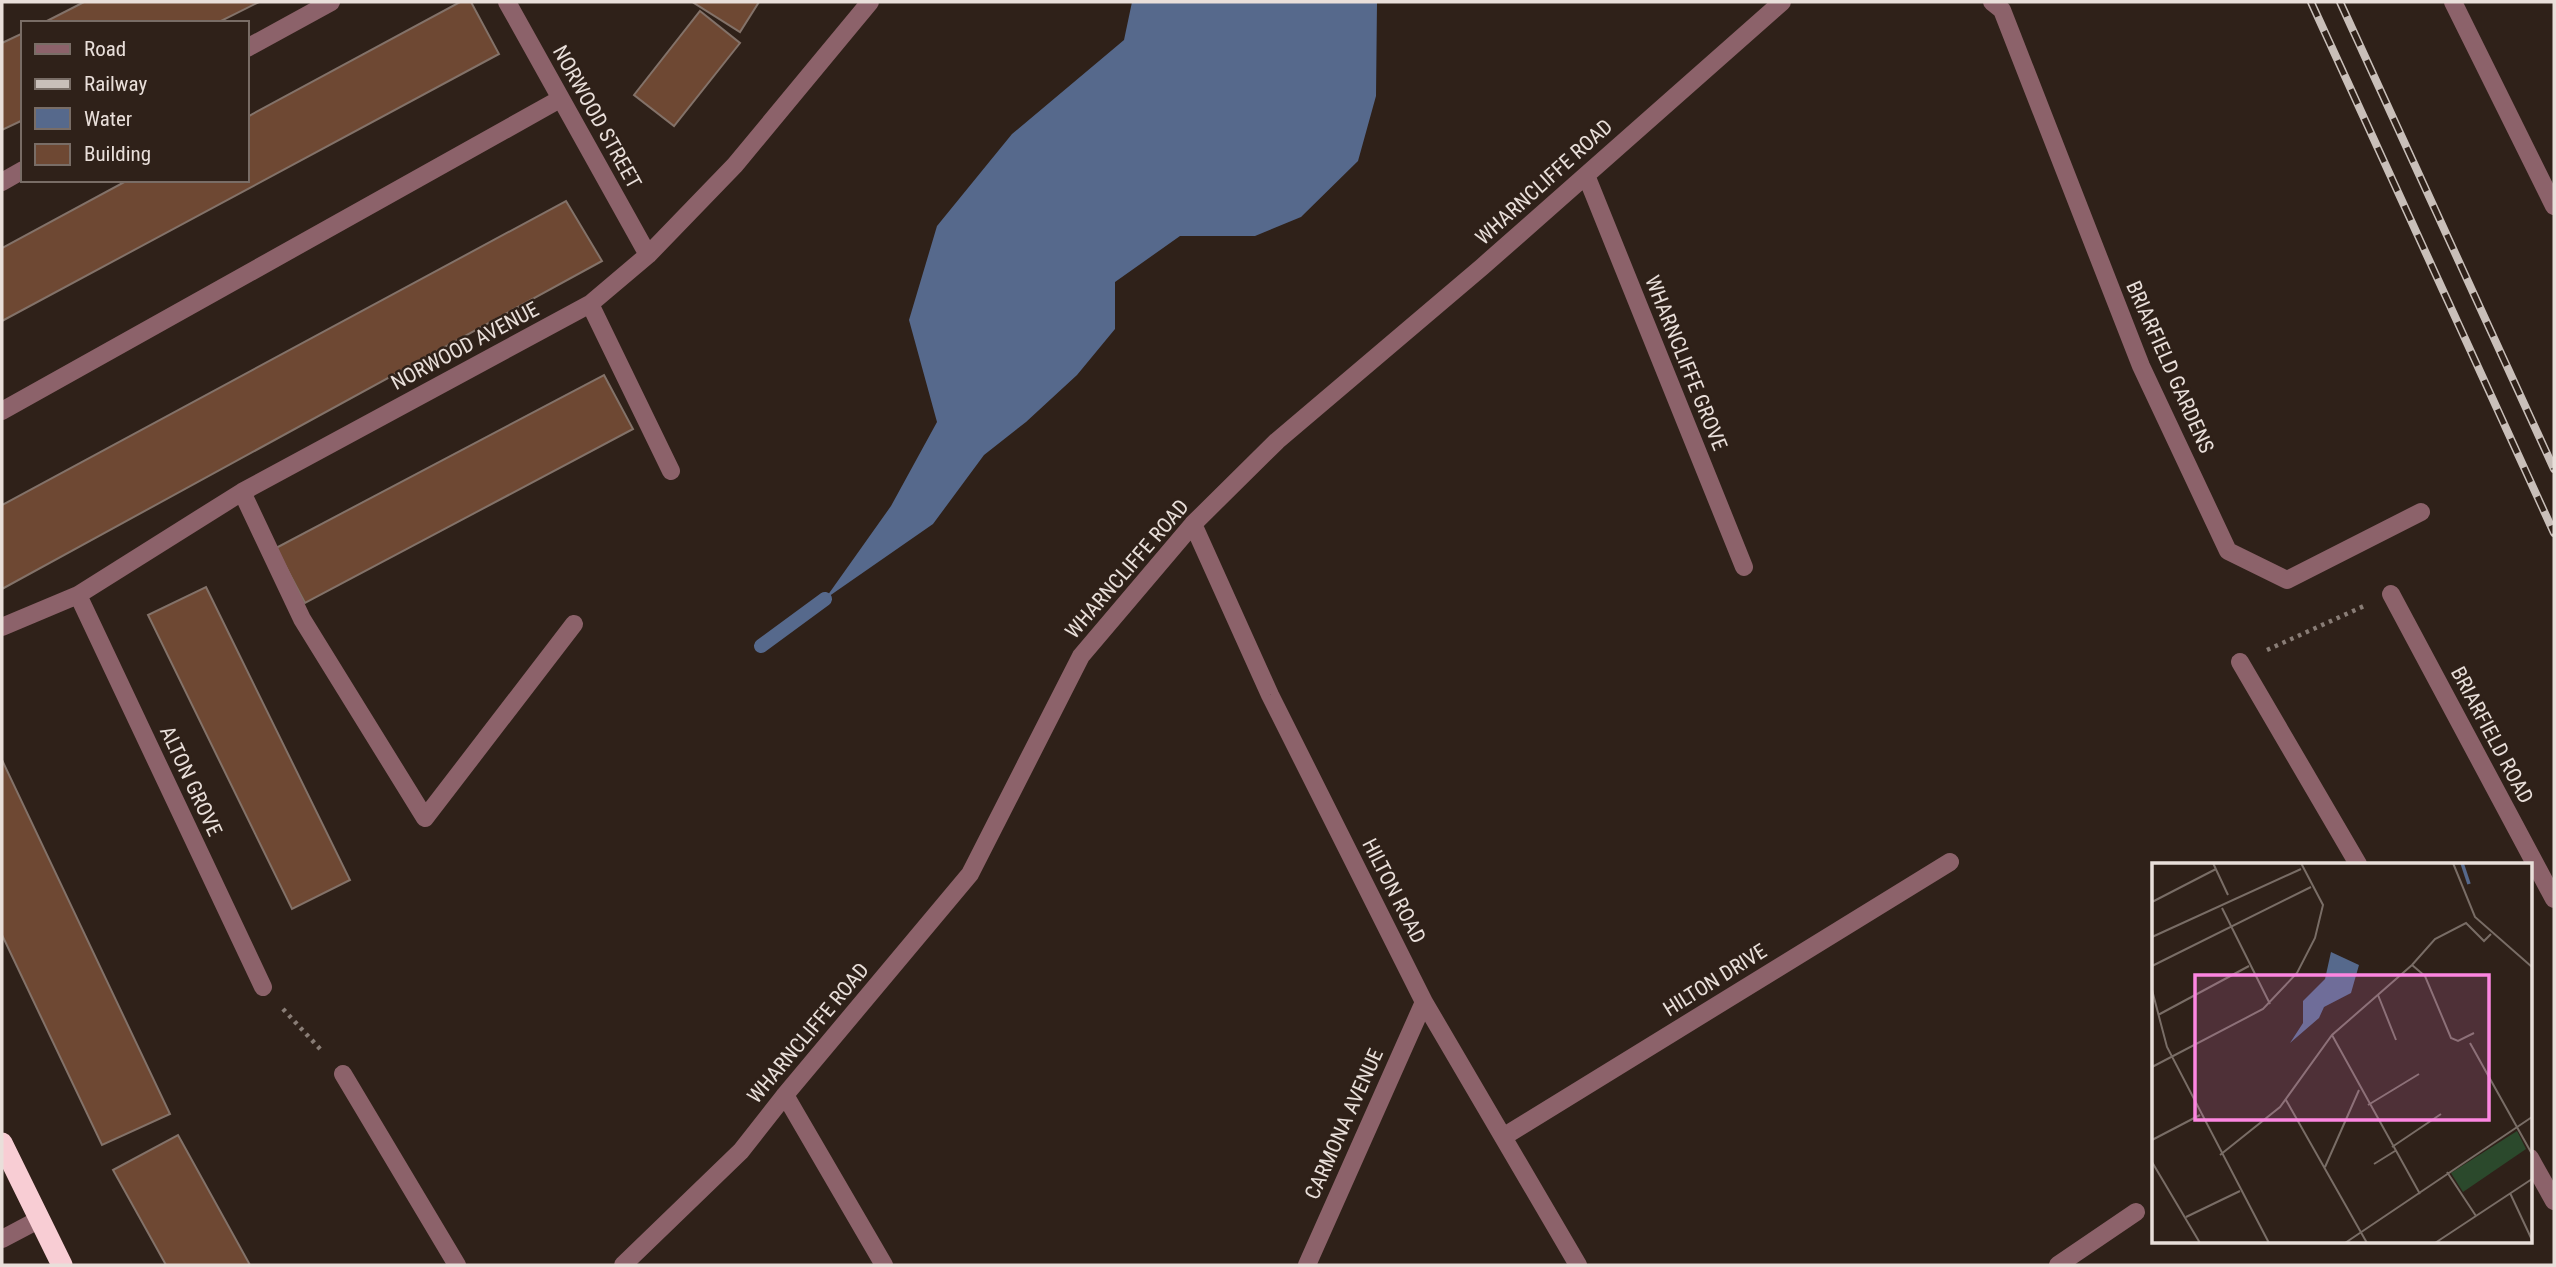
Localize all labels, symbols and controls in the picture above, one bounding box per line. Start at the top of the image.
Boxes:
legend [21,21,248,182]
text: Road [84,37,126,61]
street label: NORWOOD STREET [548,41,646,193]
text: Railway [84,72,147,96]
text: Water [84,107,132,131]
street label: WHARNCLIFFE ROAD [1471,114,1617,250]
text: Building [84,142,151,166]
street label: WHARNCLIFFE GROVE [1640,272,1732,454]
street label: BRIARFIELD GARDENS [2121,277,2219,457]
street label: NORWOOD AVENUE [387,297,543,395]
street label: WHARNCLIFFE ROAD [1060,495,1194,643]
street label: BRIARFIELD ROAD [2446,662,2538,808]
street label: ALTON GROVE [155,722,227,840]
street label: HILTON ROAD [1357,835,1431,947]
inset map [2152,863,2532,1242]
street label: HILTON DRIVE [1659,939,1771,1021]
street label: WHARNCLIFFE ROAD [742,958,874,1108]
street label: CARMONA AVENUE [1300,1045,1388,1203]

